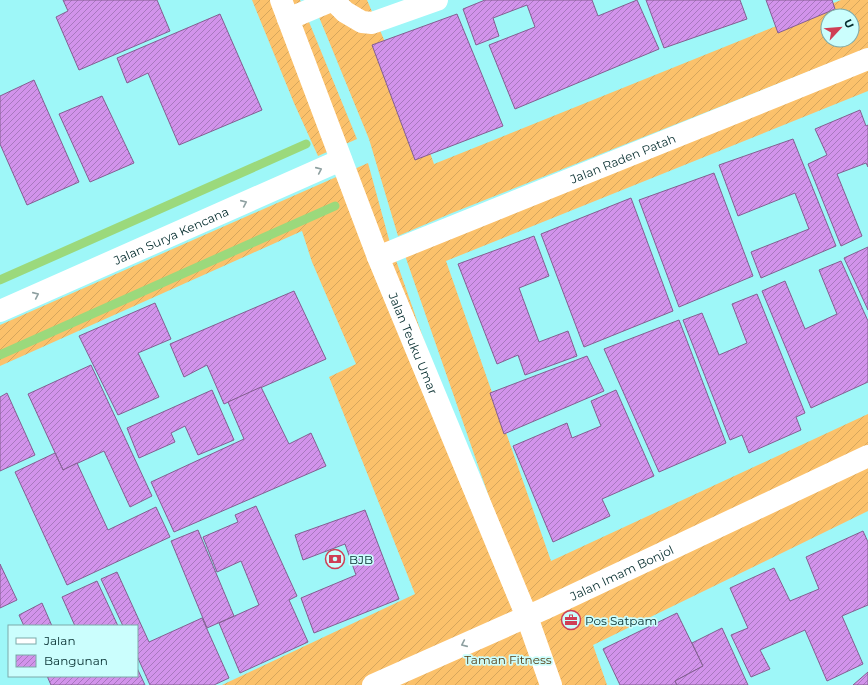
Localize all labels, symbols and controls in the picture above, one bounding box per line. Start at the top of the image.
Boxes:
north arrow [820,8,860,48]
text: U [841,17,857,31]
street label: Jalan Raden Patah [567,130,678,186]
one-way arrow [315,167,322,175]
one-way arrow [240,200,248,208]
street label: Jalan Surya Kencana [110,203,231,268]
street label: Jalan Teuku Umar [386,289,441,396]
one-way arrow [31,292,39,300]
street label: Jalan Imam Bonjol [567,541,676,604]
bank icon: BJB [324,548,346,570]
place label: BJB [349,552,373,567]
office icon: Pos Satpam [560,609,582,631]
place label: Pos Satpam [585,613,657,628]
legend [8,625,138,677]
text: Jalan [43,633,76,648]
one-way arrow [461,640,468,648]
park label: Taman Fitness [464,652,552,667]
text: Bangunan [44,653,108,668]

